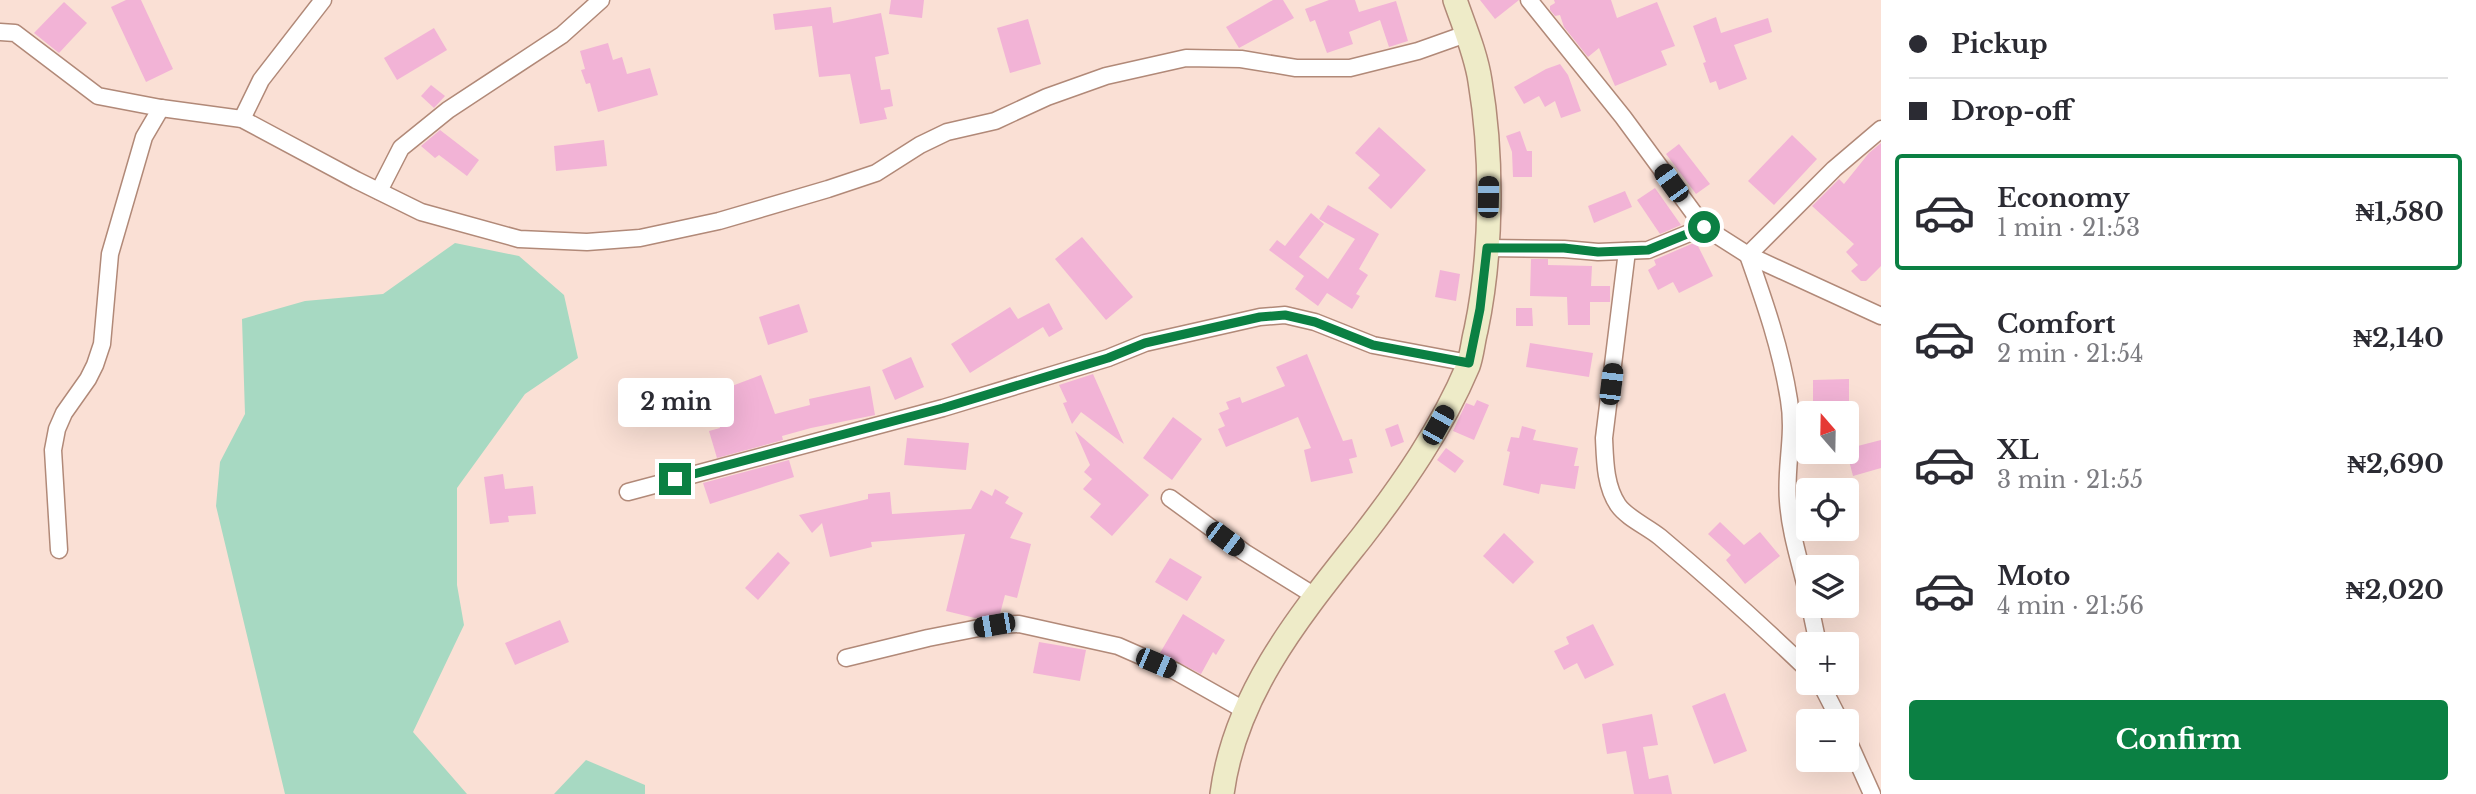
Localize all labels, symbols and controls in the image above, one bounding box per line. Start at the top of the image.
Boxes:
text: Pickup [1951,28,2048,60]
text: Drop-off [1951,95,2072,127]
car [1651,160,1692,206]
car [1478,176,1499,218]
icon: car [1913,181,1976,244]
text: Economy [1997,182,2130,214]
text: ₦1,580 [2355,196,2444,228]
route start [1688,211,1720,243]
text: 1 min · 21:53 [1997,214,2140,242]
icon: car [1913,307,1976,370]
text: Comfort [1997,308,2115,340]
text: ₦2,140 [2353,322,2444,354]
text: 2 min · 21:54 [1997,340,2143,368]
car [1599,362,1624,406]
callout: 2 min [617,378,733,426]
text: 2 min [640,388,712,416]
north arrow [1796,401,1858,464]
map controls [1796,401,1859,772]
car [1419,402,1458,448]
icon: car [1913,433,1976,496]
text: XL [1997,434,2039,466]
text: ₦2,690 [2347,448,2444,480]
route end [659,463,691,495]
text: 3 min · 21:55 [1997,466,2143,494]
button: locate [1796,478,1859,541]
car [1202,518,1249,560]
button: layers [1796,555,1859,618]
icon: car [1913,559,1976,622]
text: Moto [1997,560,2070,592]
text: ₦2,020 [2346,574,2444,606]
text: 4 min · 21:56 [1997,592,2144,620]
car [972,611,1017,639]
button: + [1796,632,1859,695]
car [1133,645,1180,681]
button: Confirm [1909,700,2448,780]
button: − [1796,709,1859,772]

